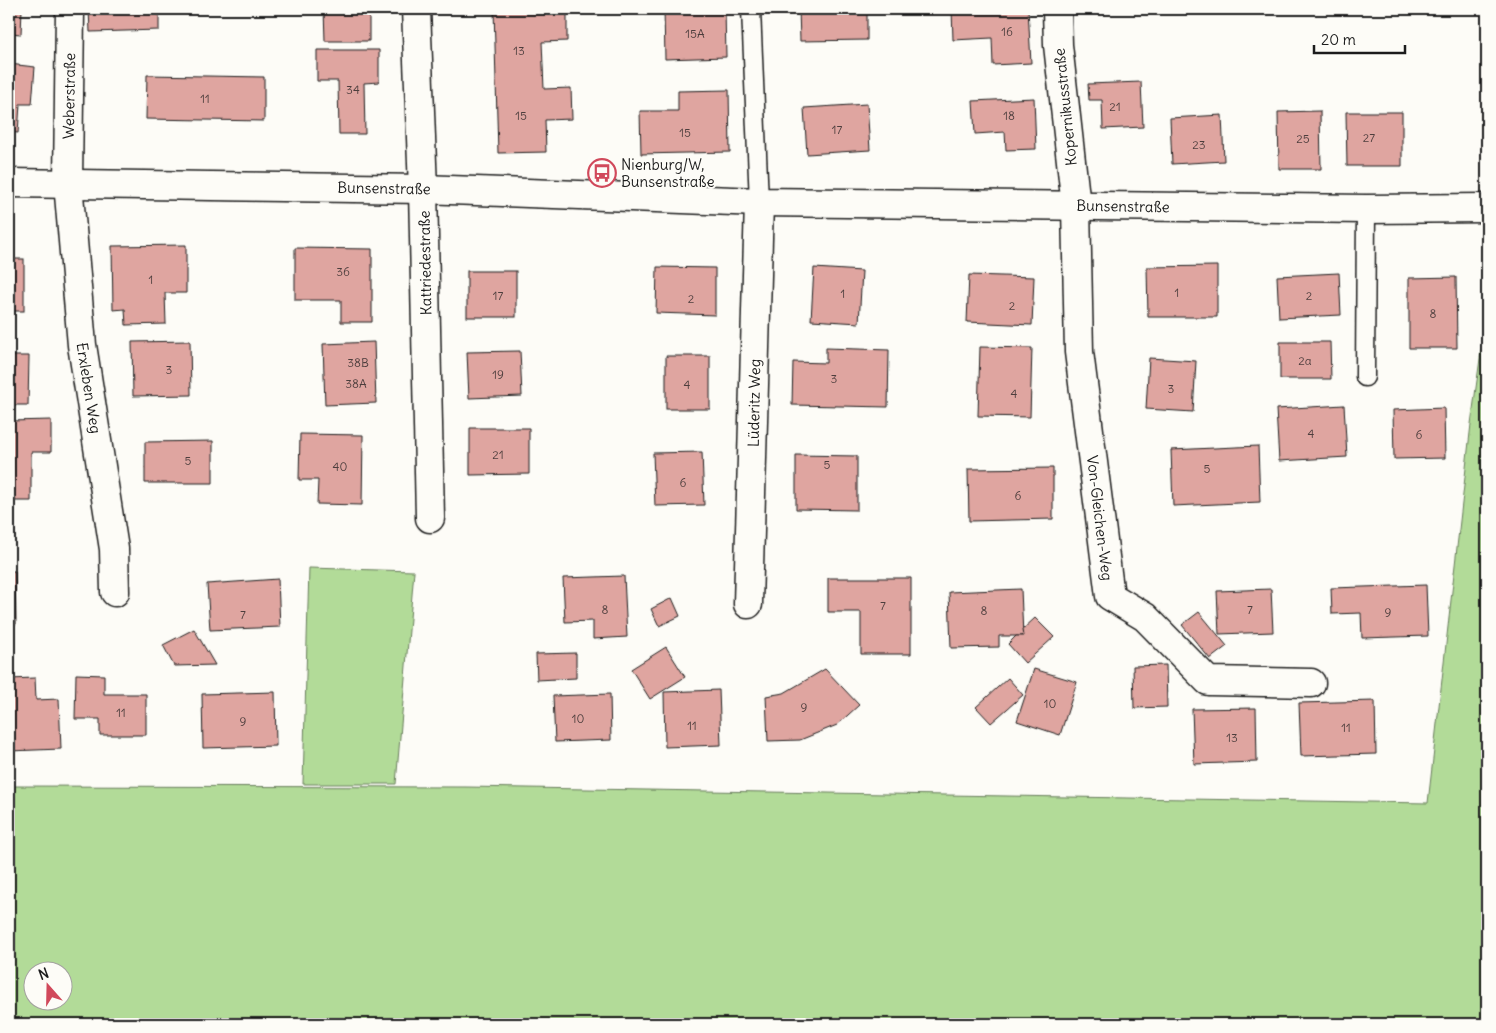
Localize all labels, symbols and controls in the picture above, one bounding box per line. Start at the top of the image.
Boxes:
scale bar [1314,22,1405,54]
house number: 16 [1001,24,1013,39]
house number: 15A [685,26,705,41]
text: 20 m [1321,30,1356,49]
house number: 13 [513,43,525,58]
street label: Kopernikusstraße [1049,47,1081,167]
street label: Weberstraße [59,53,79,139]
house number: 34 [346,82,360,97]
house number: 11 [200,91,210,106]
house number: 21 [1109,99,1121,114]
house number: 15 [515,108,527,123]
house number: 18 [1003,108,1015,123]
house number: 17 [832,122,842,137]
house number: 15 [679,125,691,140]
house number: 27 [1363,130,1375,145]
house number: 25 [1296,131,1310,146]
house number: 23 [1192,137,1206,152]
place label: Nienburg/W, Bunsenstraße [621,155,715,191]
bus stop icon: Nienburg/W, Bunsenstraße [587,158,617,188]
street label: Bunsenstraße [337,178,431,198]
street label: Bunsenstraße [1076,196,1170,216]
street label: Kattriedestraße [415,210,435,316]
house number: 36 [336,264,350,279]
house number: 1 [149,272,153,287]
house number: 1 [1175,285,1179,300]
house number: 1 [841,286,845,301]
house number: 17 [493,288,503,303]
house number: 2 [1306,288,1313,303]
house number: 2 [688,291,695,306]
house number: 2 [1009,298,1016,313]
house number: 8 [1430,306,1437,321]
street label: Erxleben Weg [72,341,106,435]
house number: 2a [1298,353,1312,368]
house number: 38B [347,355,369,370]
street label: Lüderitz Weg [744,359,764,447]
house number: 3 [166,362,173,377]
house number: 19 [492,367,504,382]
house number: 3 [831,371,838,386]
house number: 38A [345,376,367,391]
house number: 4 [684,377,691,392]
house number: 3 [1168,381,1175,396]
house number: 4 [1011,386,1018,401]
house number: 4 [1308,426,1315,441]
house number: 6 [1416,427,1423,442]
house number: 21 [492,447,504,462]
house number: 5 [185,453,192,468]
street label: Von-Gleichen-Weg [1083,454,1117,582]
house number: 5 [824,457,831,472]
house number: 40 [333,459,348,474]
house number: 5 [1204,461,1211,476]
house number: 6 [680,475,687,490]
house number: 6 [1015,488,1022,503]
house number: 7 [880,598,886,613]
house number: 8 [602,602,609,617]
house number: 7 [1247,602,1253,617]
house number: 8 [981,603,988,618]
house number: 9 [1385,605,1392,620]
house number: 7 [240,607,246,622]
house number: 10 [1044,696,1056,711]
house number: 9 [801,700,808,715]
house number: 11 [116,705,126,720]
house number: 10 [572,711,584,726]
house number: 9 [240,714,247,729]
house number: 11 [687,718,697,733]
house number: 11 [1341,720,1351,735]
house number: 13 [1226,730,1238,745]
north arrow [22,960,72,1010]
text: N [36,964,51,984]

